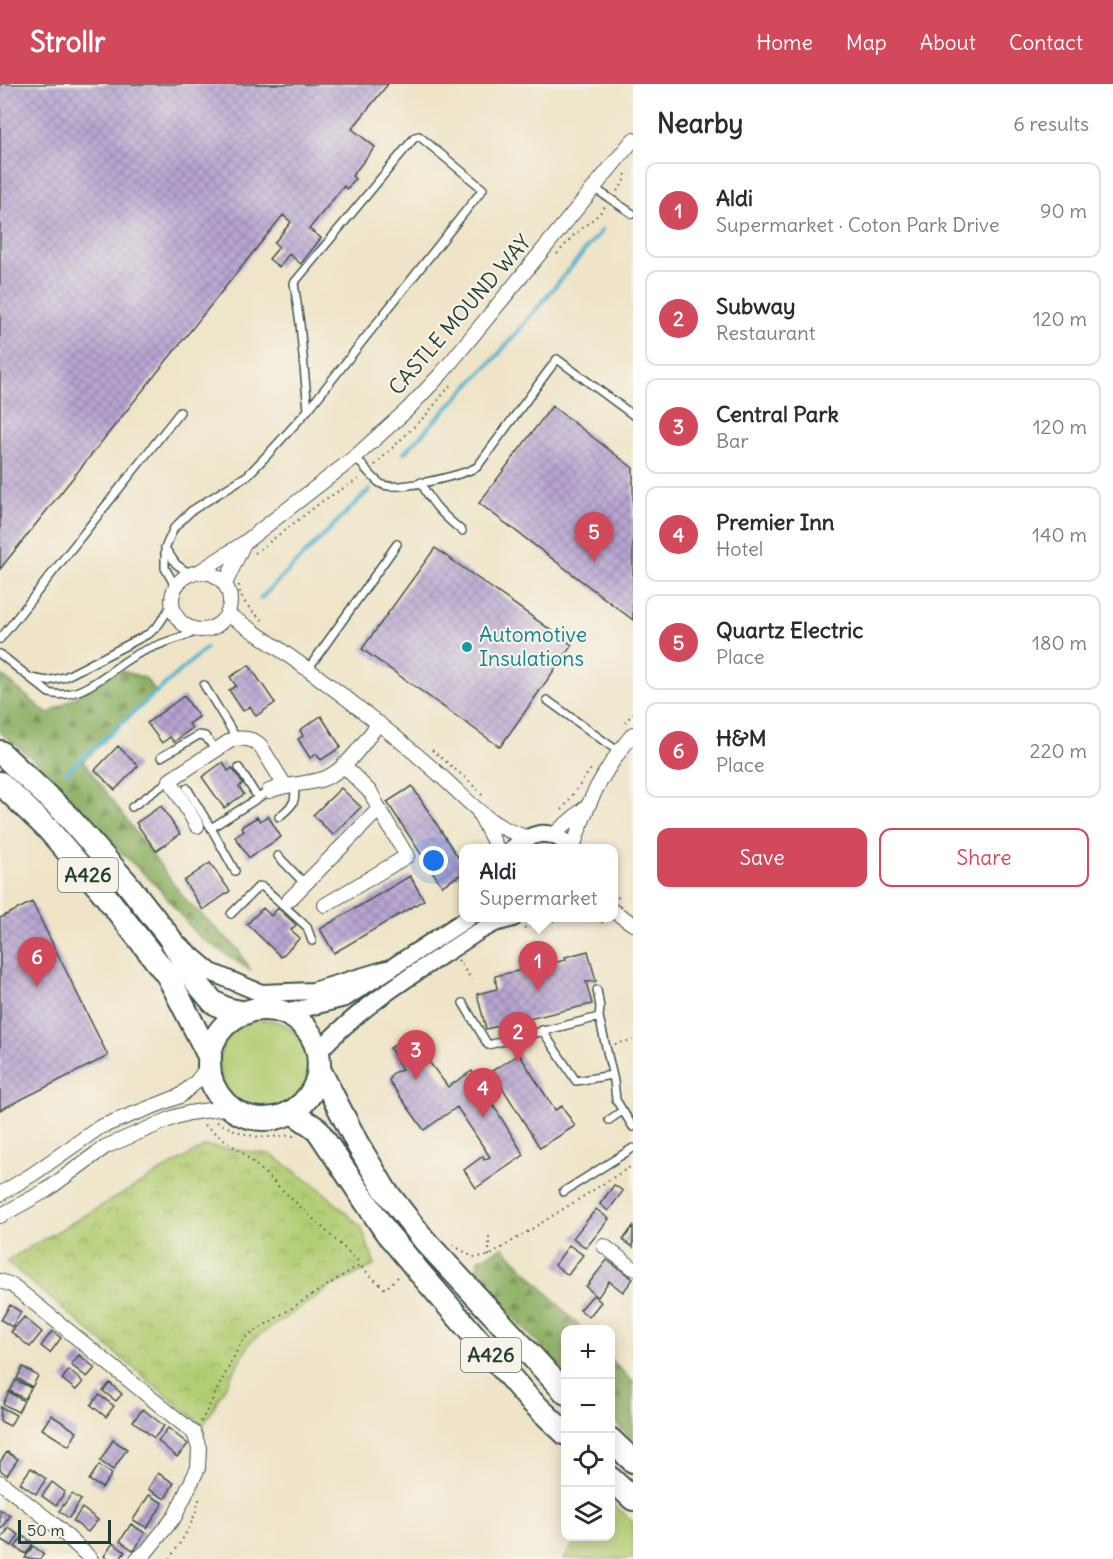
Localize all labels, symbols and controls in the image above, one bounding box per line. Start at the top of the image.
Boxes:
text: Strollr [30,24,105,60]
text: Home [756,29,813,56]
text: Map [846,29,887,56]
text: About [920,29,976,56]
text: Contact [1009,29,1083,56]
text: Nearby [657,107,743,140]
text: 6 results [1013,111,1089,136]
text: Aldi [716,184,753,212]
text: 1 [675,198,682,223]
text: 90 m [1040,198,1087,223]
text: Supermarket · Coton Park Drive [716,212,1000,237]
street label: CASTLE MOUND WAY [383,229,537,400]
text: Subway [716,292,795,320]
text: 2 [673,306,684,331]
text: 120 m [1033,306,1087,331]
text: Restaurant [716,320,815,345]
text: Central Park [716,400,839,428]
text: 3 [673,414,684,439]
text: 120 m [1033,414,1087,439]
text: Bar [716,428,749,453]
text: Premier Inn [716,508,835,536]
pin: 5 [574,512,614,562]
text: 4 [673,522,684,547]
text: 140 m [1032,522,1087,547]
text: Hotel [716,536,763,561]
text: Quartz Electric [716,616,864,644]
place label: Automotive Insulations [479,621,587,672]
text: 5 [673,630,684,655]
text: 180 m [1032,630,1087,655]
marker: Automotive Insulations [460,640,474,654]
text: Place [716,644,764,669]
text: H&M [716,724,767,752]
text: 6 [673,738,684,763]
text: 220 m [1030,738,1087,763]
text: Place [716,752,764,777]
button: Save [657,828,867,887]
button: Share [879,828,1089,887]
popup [459,844,618,922]
your location [419,846,448,875]
text: Aldi [480,857,517,885]
road number: A426 [58,858,118,892]
text: Supermarket [480,885,597,910]
pin: 6 [18,938,57,987]
pin: 1 [518,942,558,991]
pin: 2 [498,1012,538,1062]
pin: 3 [396,1030,436,1080]
pin: 4 [464,1068,502,1118]
map controls [561,1325,615,1541]
button: + [561,1325,615,1379]
road number: A426 [461,1338,521,1372]
button: − [561,1379,615,1433]
button: locate [561,1433,615,1487]
button: layers [561,1487,615,1541]
scale bar [18,1517,111,1544]
text: 50 m [27,1520,65,1540]

